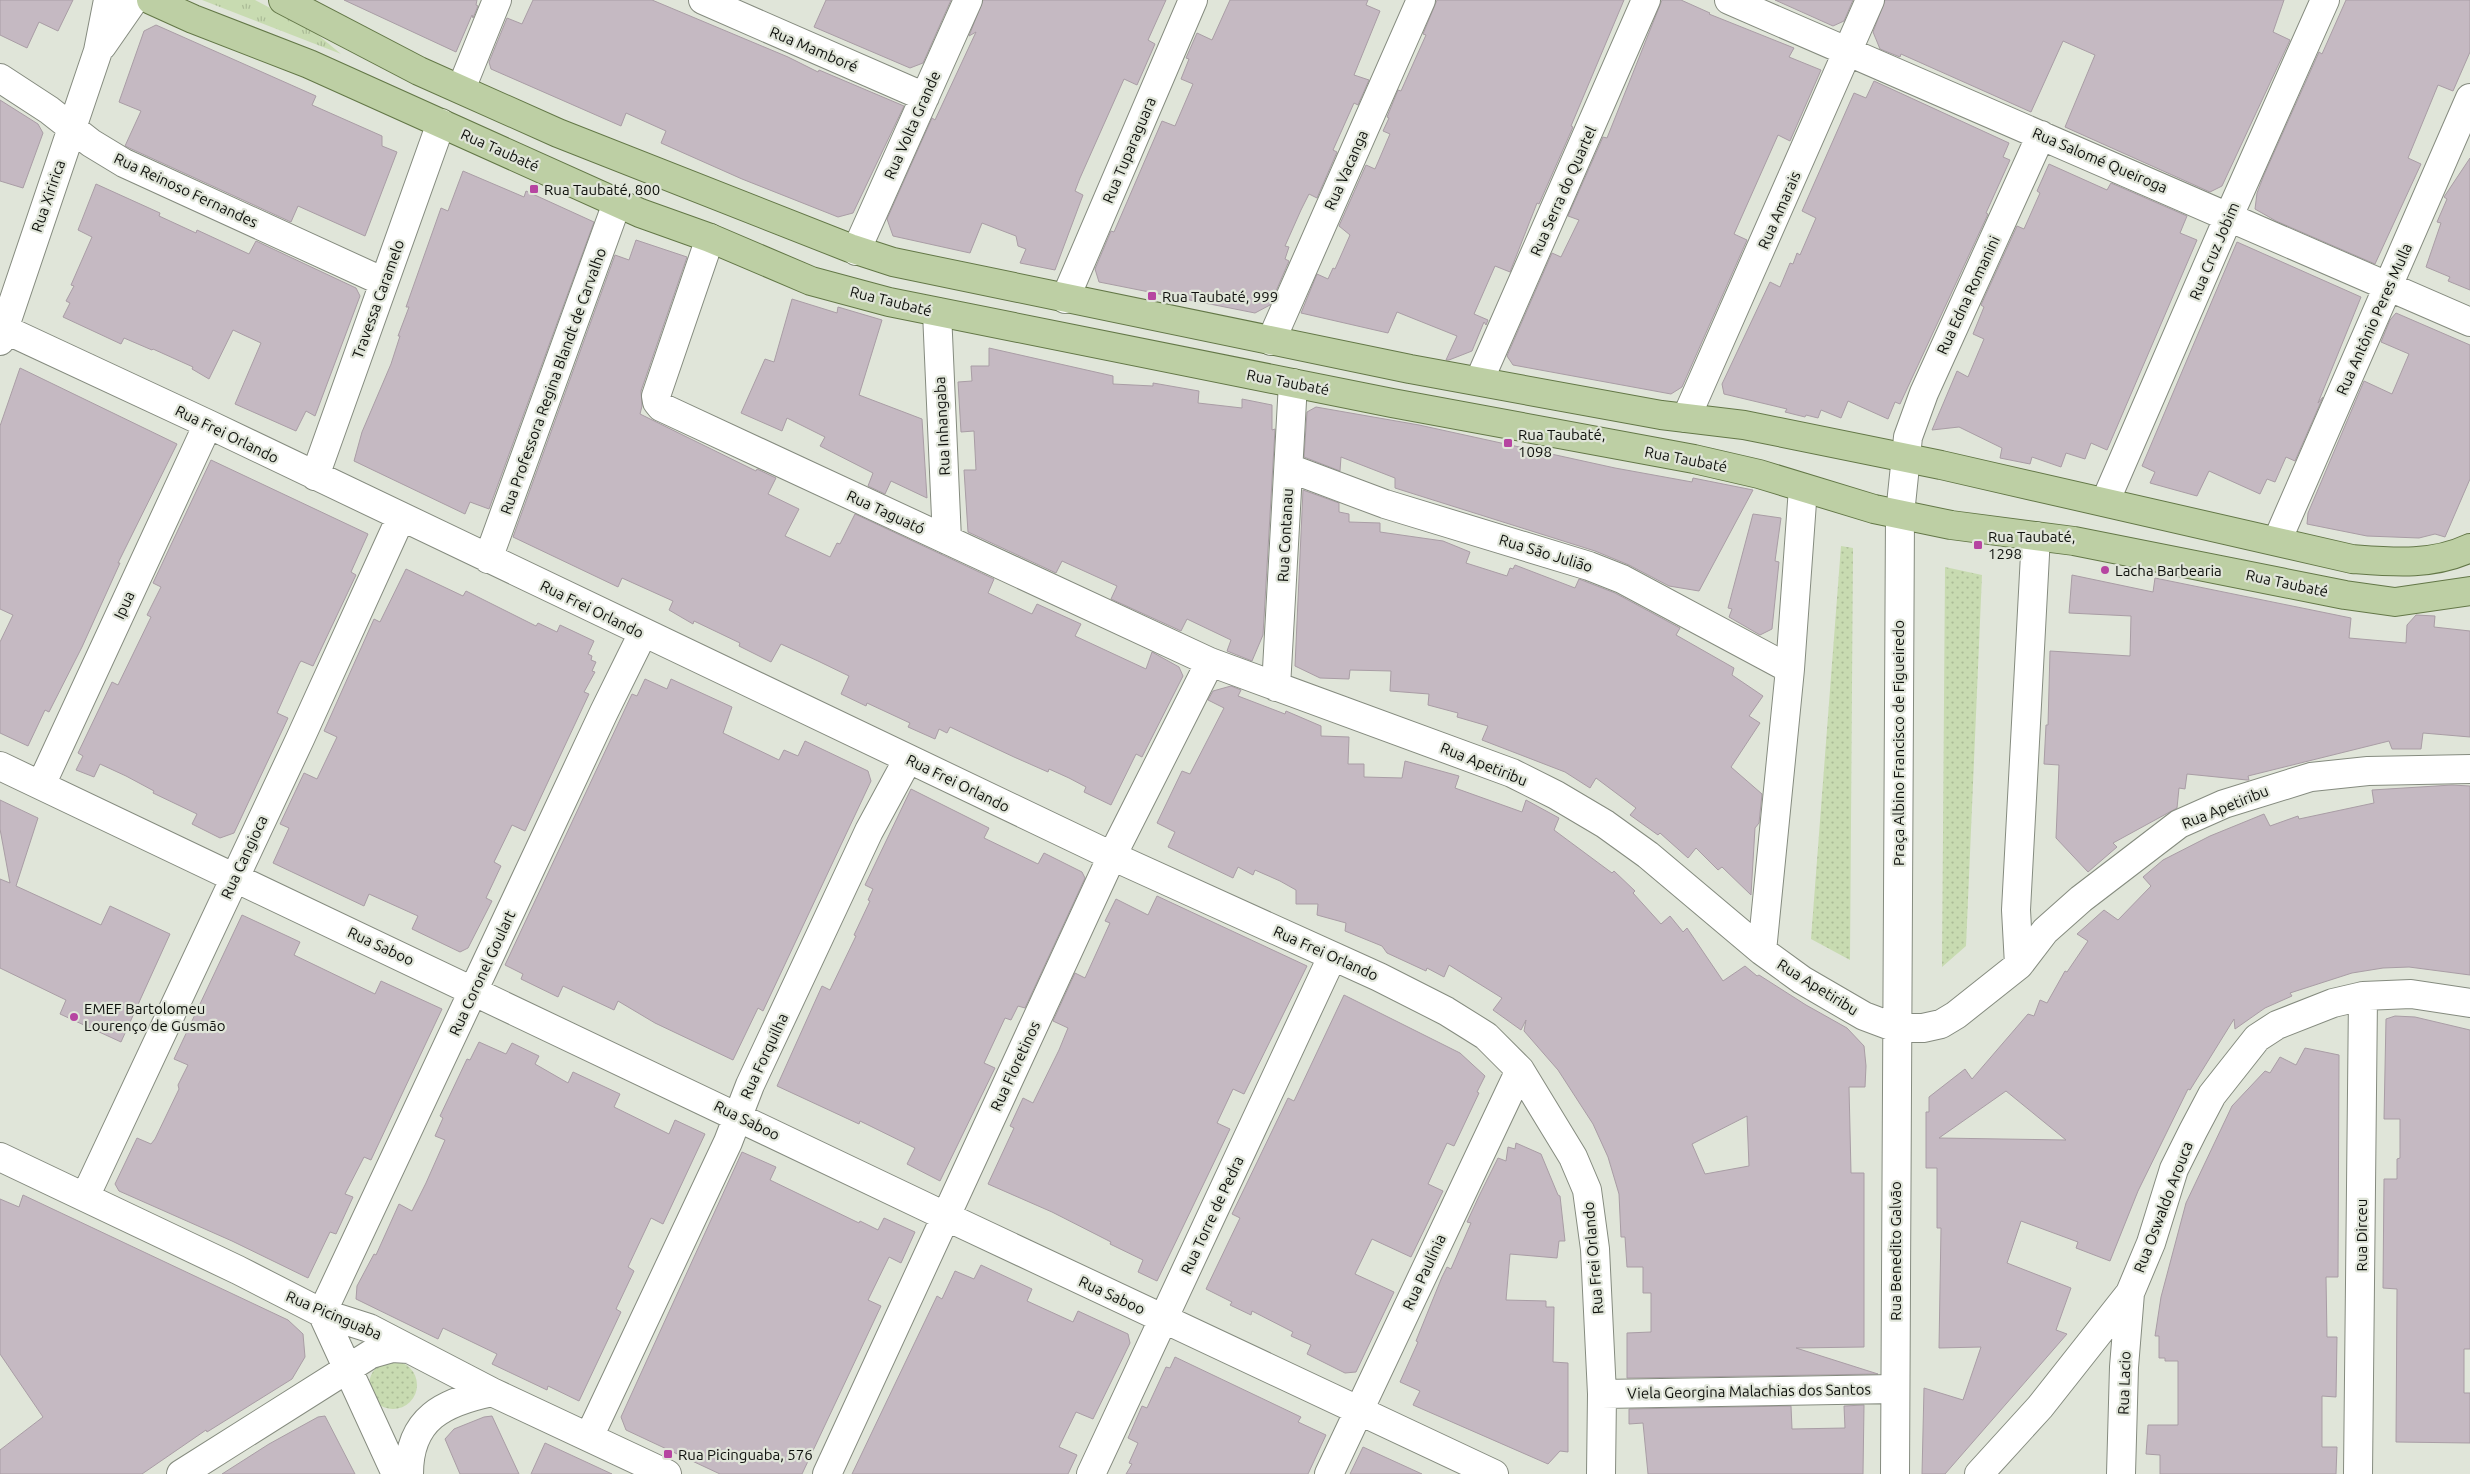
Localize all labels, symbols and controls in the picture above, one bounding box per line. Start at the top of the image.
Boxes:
street label: Rua Mamboré [767,23,861,75]
street label: Rua Volta Grande [881,68,943,182]
street label: Rua Tuparaguara [1099,94,1159,206]
street label: Rua Serra do Quartel [1527,123,1599,259]
street label: Rua Salomé Queiroga [2030,124,2170,196]
street label: Rua Taubaté [458,125,542,175]
street label: Rua Vacanga [1321,127,1371,213]
street label: Rua Reinoso Fernandes [111,149,261,231]
street label: Rua Xiririca [28,158,68,234]
street label: Rua Amarais [1754,169,1804,251]
place label: Rua Taubaté, 800 [544,181,660,198]
marker: Rua Taubaté, 800 [528,183,540,195]
street label: Rua Cruz Jobim [2186,200,2242,302]
street label: Rua Edna Romanini [1933,233,2003,357]
street label: Travessa Caramelo [349,237,407,361]
street label: Rua Antônio Peres Mulla [2333,240,2415,398]
street label: Rua Professora Regina Blandt de Carvalho [497,245,609,517]
street label: Rua Taubaté [848,283,934,319]
place label: Rua Taubaté, 999 [1162,288,1278,305]
marker: Rua Taubaté, 999 [1146,290,1158,302]
street label: Rua Taubaté [1245,366,1331,398]
street label: Rua Inhangaba [931,376,953,476]
street label: Rua Frei Orlando [173,402,281,466]
place label: Rua Taubaté, 1098 [1518,426,1605,460]
marker: Rua Taubaté, 1098 [1502,437,1514,449]
street label: Rua Taubaté [1643,443,1729,475]
street label: Rua Taguató [844,487,928,537]
street label: Rua Contanau [1274,488,1296,582]
place label: Rua Taubaté, 1298 [1988,528,2075,562]
street label: Rua São Julião [1497,531,1595,575]
marker: Rua Taubaté, 1298 [1972,539,1984,551]
place label: Lacha Barbearia [2115,562,2222,579]
marker: Lacha Barbearia [2099,564,2111,576]
street label: Rua Taubaté [2244,566,2330,600]
street label: Rua Frei Orlando [538,577,646,641]
street label: Ipua [110,588,138,622]
street label: Praça Albino Francisco de Figueiredo [1890,620,1907,866]
street label: Rua Apetiribu [1438,739,1530,789]
street label: Rua Frei Orlando [904,751,1012,815]
street label: Rua Apetiribu [2179,782,2271,832]
street label: Rua Cangioca [217,813,271,901]
street label: Rua Coronel Goulart [446,908,519,1038]
street label: Rua Frei Orlando [1271,922,1381,984]
street label: Rua Saboo [345,923,417,969]
street label: Rua Apetiribu [1774,955,1862,1019]
place label: EMEF Bartolomeu Lourenço de Gusmão [84,1000,226,1034]
street label: Rua Forquilha [737,1010,791,1102]
marker: EMEF Bartolomeu Lourenço de Gusmão [68,1011,80,1023]
street label: Rua Floretinos [987,1018,1043,1114]
street label: Rua Saboo [711,1097,783,1143]
street label: Rua Oswaldo Arouca [2130,1139,2196,1275]
street label: Rua Torre de Pedra [1177,1153,1247,1277]
street label: Rua Benedito Galvão [1887,1181,1904,1321]
street label: Rua Dirceu [2353,1199,2370,1271]
street label: Rua Frei Orlando [1580,1201,1606,1315]
street label: Rua Paulínia [1399,1231,1449,1313]
street label: Rua Saboo [1076,1272,1148,1318]
street label: Rua Picinguaba [284,1287,384,1343]
street label: Rua Lacio [2114,1351,2134,1415]
street label: Viela Georgina Malachias dos Santos [1627,1380,1871,1402]
place label: Rua Picinguaba, 576 [678,1446,813,1463]
marker: Rua Picinguaba, 576 [662,1448,674,1460]

